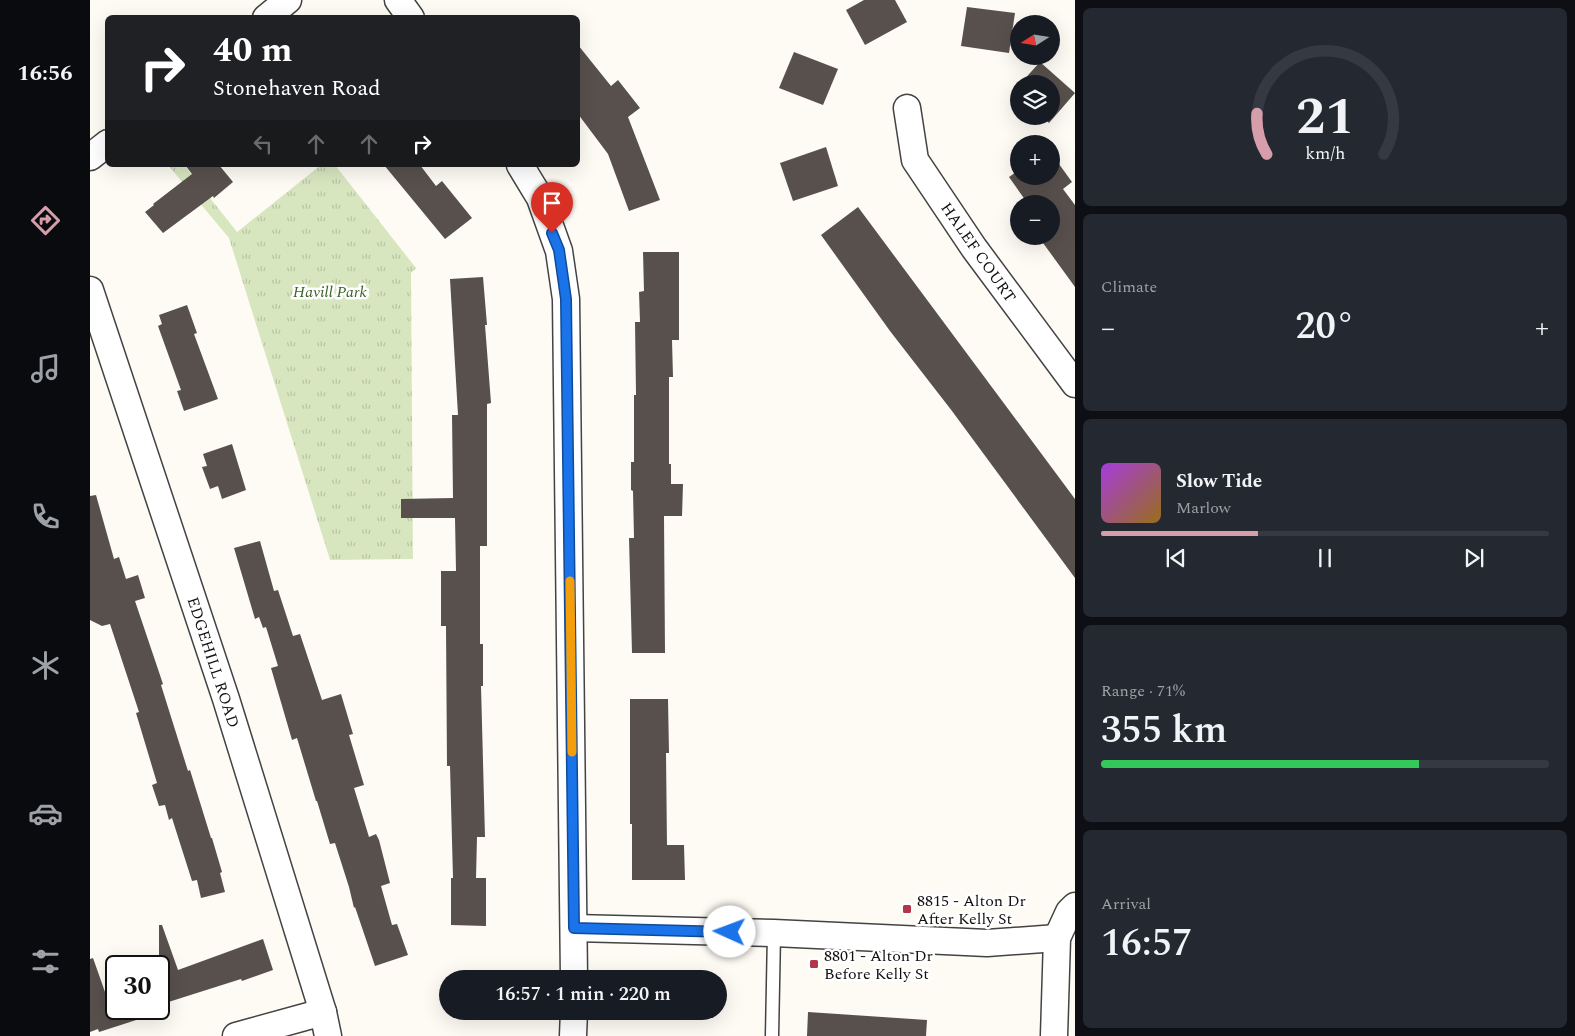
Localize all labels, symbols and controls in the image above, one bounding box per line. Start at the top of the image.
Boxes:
north arrow [1010,15,1060,65]
map controls [1010,15,1060,245]
text: 40 m [213,24,293,77]
icon: right [130,35,195,100]
text: 16:56 [17,57,73,90]
text: Stonehaven Road [213,72,381,105]
button: layers [1010,75,1060,125]
text: 21 [1296,78,1354,157]
icon: left [249,130,277,158]
icon: ahead [302,130,330,158]
icon: ahead [355,130,383,158]
icon: right [408,130,436,158]
button: + [1010,135,1060,185]
text: km/h [1305,140,1345,167]
pin [531,182,573,233]
icon: arrive [538,189,566,217]
button: − [1010,195,1060,245]
street label: HALEF COURT [935,197,1022,308]
icon: directions [28,203,63,238]
text: Climate [1101,275,1157,299]
park label: Havill Park [293,280,367,304]
text: 20° [1295,298,1355,356]
text: − [1101,307,1115,350]
text: + [1535,307,1549,350]
icon: music [28,351,63,386]
text: Slow Tide [1176,467,1262,496]
text: Marlow [1176,496,1231,520]
icon: phone [28,499,63,534]
icon: previous [1162,544,1190,572]
icon: pause [1311,544,1339,572]
icon: next [1460,544,1488,572]
street label: EDGEHILL ROAD [181,594,246,731]
icon: climate [28,648,63,683]
text: Range · 71% [1101,679,1185,703]
text: 355 km [1101,702,1227,760]
icon: car [28,796,63,831]
place label: 8815 - Alton Dr After Kelly St [917,889,1026,931]
text: Arrival [1101,892,1151,916]
marker: 8815 - Alton Dr After Kelly St [901,903,913,915]
position arrow [703,905,755,957]
text: 16:57 [1101,915,1192,973]
icon: filters [28,944,63,979]
place label: 8801 - Alton Dr Before Kelly St [824,944,933,986]
speed limit sign: 30 [105,955,170,1020]
marker: 8801 - Alton Dr Before Kelly St [808,958,820,970]
text: 16:57 · 1 min · 220 m [495,980,671,1009]

